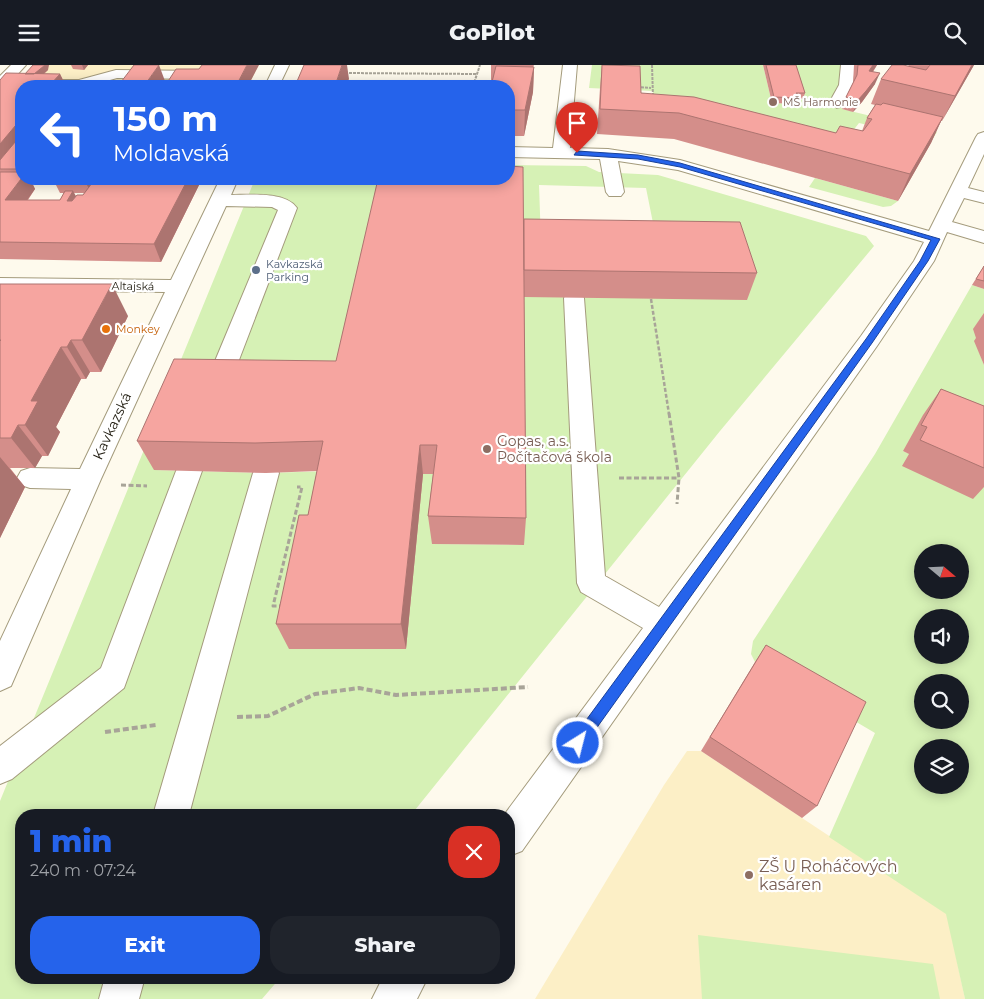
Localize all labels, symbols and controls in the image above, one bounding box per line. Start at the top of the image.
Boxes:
icon: menu [15,19,43,47]
text: GoPilot [449,19,535,46]
icon: search [941,19,969,47]
place label: MŠ Harmonie [783,95,859,109]
marker: MŠ Harmonie [767,96,779,108]
text: 150 m [113,97,218,140]
icon: left [30,100,95,165]
pin [556,102,598,153]
icon: arrive [563,109,591,137]
text: Moldavská [113,140,230,167]
place label: Kavkazská Parking [266,257,323,284]
marker: Kavkazská Parking [250,264,262,276]
street label: Altajská [111,279,155,293]
place label: Monkey [116,322,160,336]
marker: Monkey [100,323,112,335]
street label: Kavkazská [89,389,135,463]
place label: Gopas, a.s. Počítačová škola [497,432,612,466]
marker: Gopas, a.s. Počítačová škola [481,443,493,455]
north arrow [914,544,969,599]
map controls [914,544,969,794]
button: sound [914,609,969,664]
button: search [914,674,969,729]
position arrow [551,716,603,768]
button: layers [914,739,969,794]
text: 1 min [30,823,113,860]
button: close [448,826,500,878]
place label: ZŠ U Roháčových kasáren [759,857,898,894]
text: 240 m · 07:24 [30,861,136,880]
marker: ZŠ U Roháčových kasáren [743,869,755,881]
button: Exit [30,916,260,974]
button: Share [270,916,500,974]

